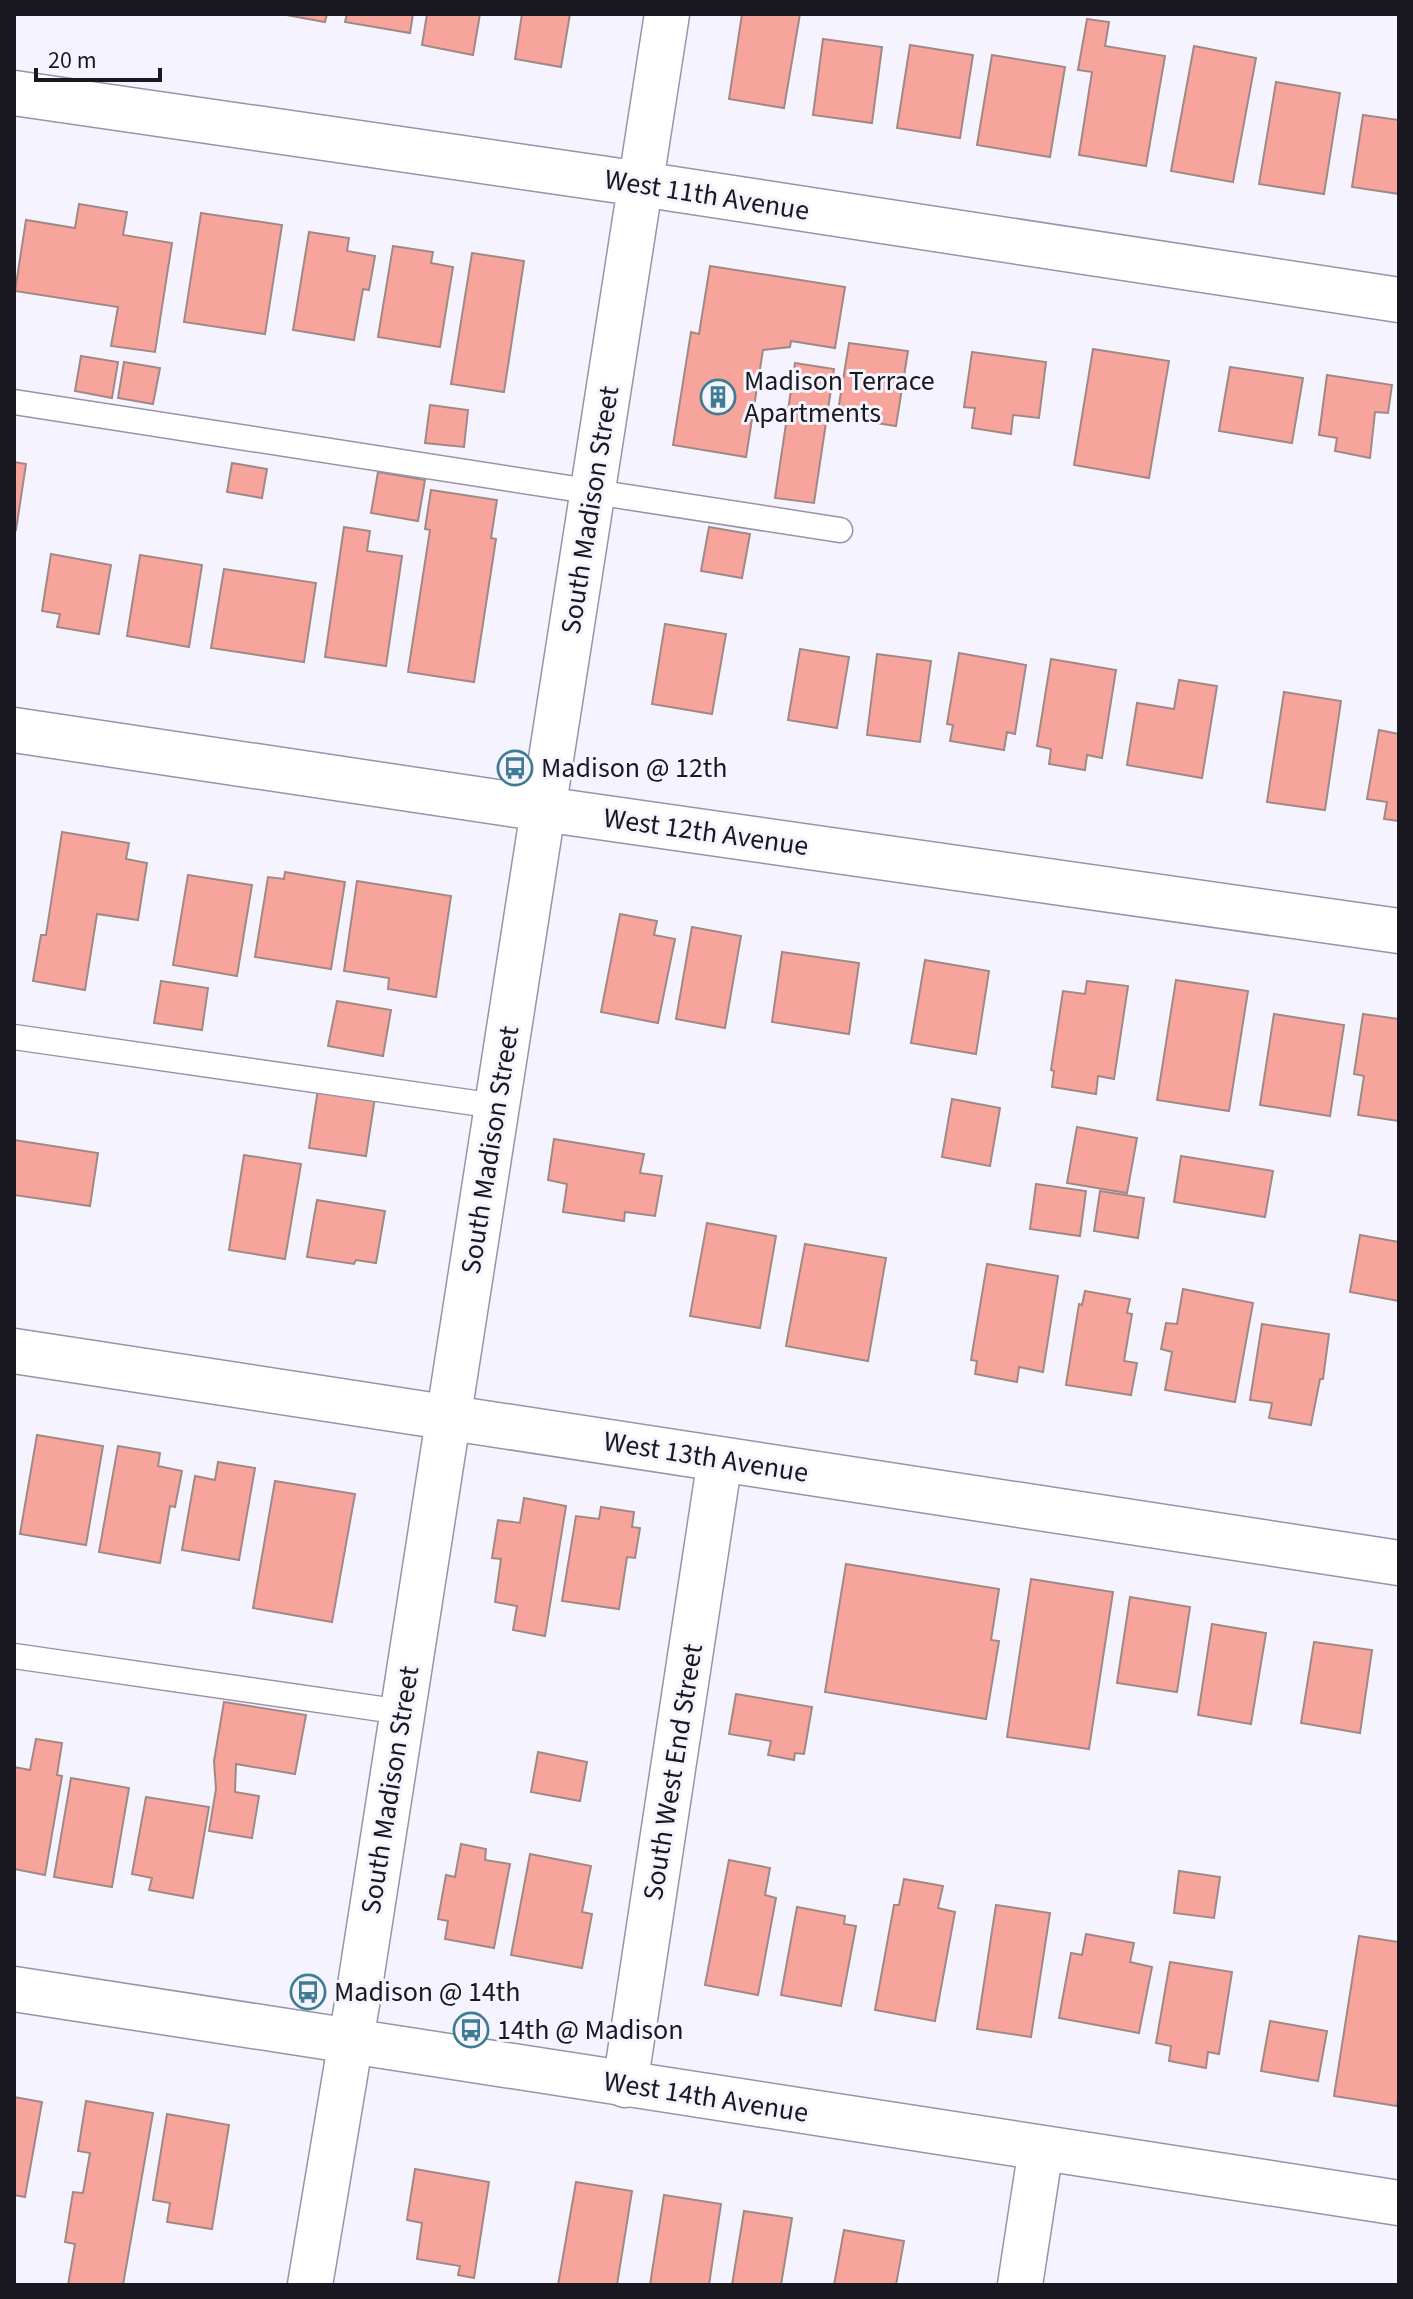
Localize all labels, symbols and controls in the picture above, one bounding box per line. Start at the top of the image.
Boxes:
scale bar [36,32,160,82]
text: 20 m [48,43,97,78]
street label: West 11th Avenue [602,159,812,231]
place label: Madison Terrace Apartments [744,361,935,433]
building icon: Madison Terrace Apartments [699,378,737,416]
street label: South Madison Street [551,383,629,637]
place label: Madison @ 12th [541,748,728,788]
bus stop icon: Madison @ 12th [496,749,534,787]
street label: West 12th Avenue [601,798,811,866]
street label: South Madison Street [451,1023,529,1277]
street label: West 13th Avenue [601,1421,811,1493]
street label: South West End Street [633,1640,713,1903]
street label: South Madison Street [351,1663,429,1917]
place label: Madison @ 14th [334,1972,521,2012]
bus stop icon: Madison @ 14th [289,1973,327,2011]
place label: 14th @ Madison [497,2010,684,2050]
bus stop icon: 14th @ Madison [452,2011,490,2049]
street label: West 14th Avenue [601,2061,811,2133]

